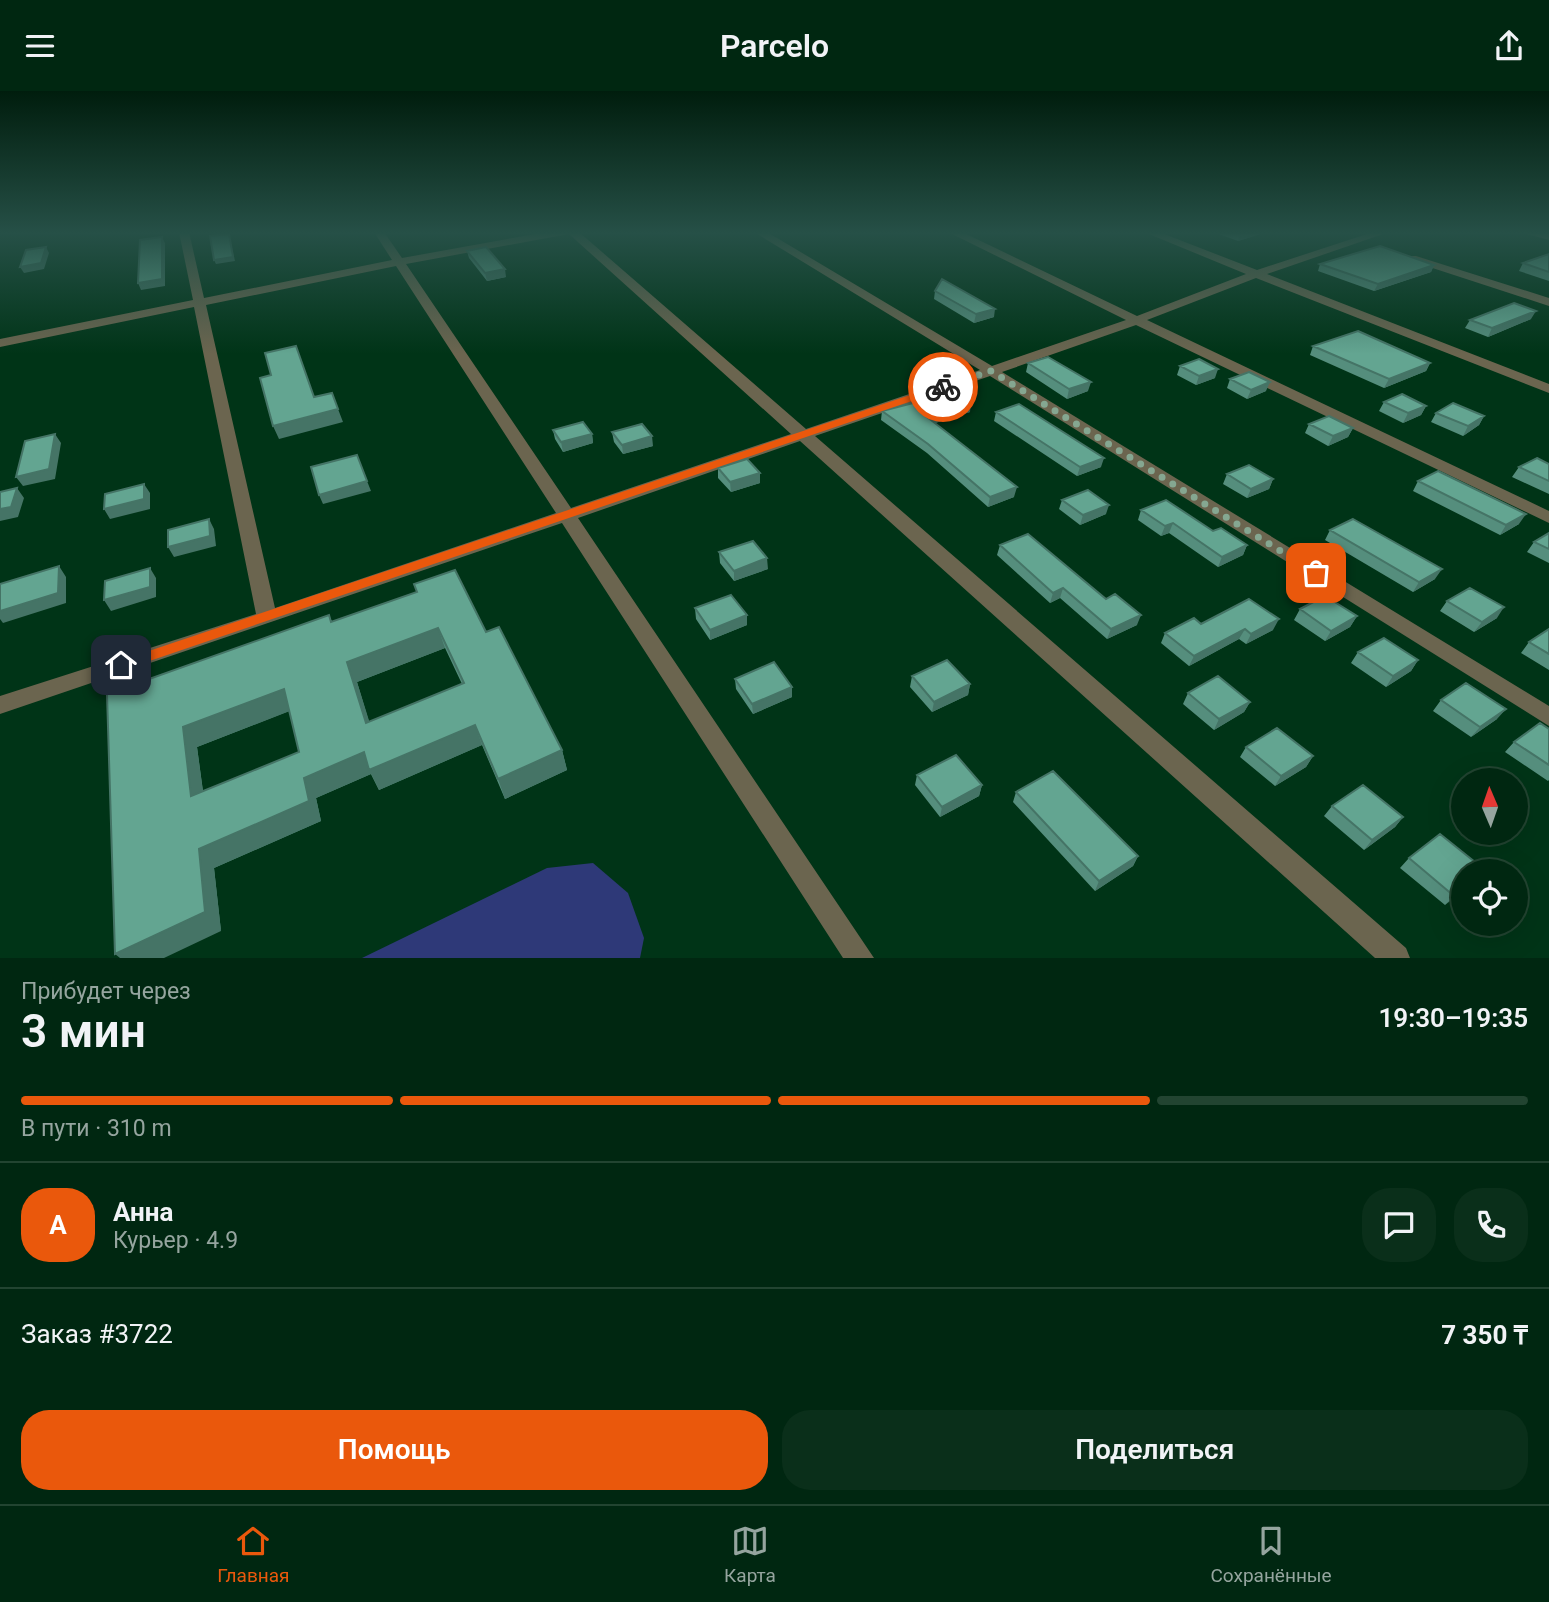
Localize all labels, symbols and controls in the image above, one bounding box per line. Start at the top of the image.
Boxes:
icon: menu [21,27,59,65]
text: Parcelo [720,27,829,65]
icon: share [1490,27,1528,65]
courier [908,352,978,422]
icon: bike [924,368,962,406]
pin [1286,543,1346,603]
icon: bag [1297,554,1335,592]
pin [91,635,151,695]
icon: home [102,646,140,684]
north arrow [1451,768,1528,845]
map controls [1451,768,1528,936]
button: locate [1451,859,1528,936]
text: Прибудет через [21,978,191,1005]
text: 19:30–19:35 [1378,1003,1528,1033]
text: 3 мин [21,1004,146,1058]
text: В пути · 310 m [21,1115,172,1142]
button: chat [1362,1188,1436,1262]
button: phone [1454,1188,1528,1262]
text: Анна [113,1197,173,1227]
text: А [49,1210,67,1240]
text: Курьер · 4.9 [113,1227,238,1254]
text: Заказ #3722 [21,1319,173,1349]
text: 7 350 ₸ [1441,1320,1528,1350]
button: Помощь [21,1410,768,1490]
button: Поделиться [782,1410,1528,1490]
tab: Главная [217,1522,290,1587]
tab: Карта [724,1522,776,1587]
tab: Сохранённые [1210,1522,1332,1587]

